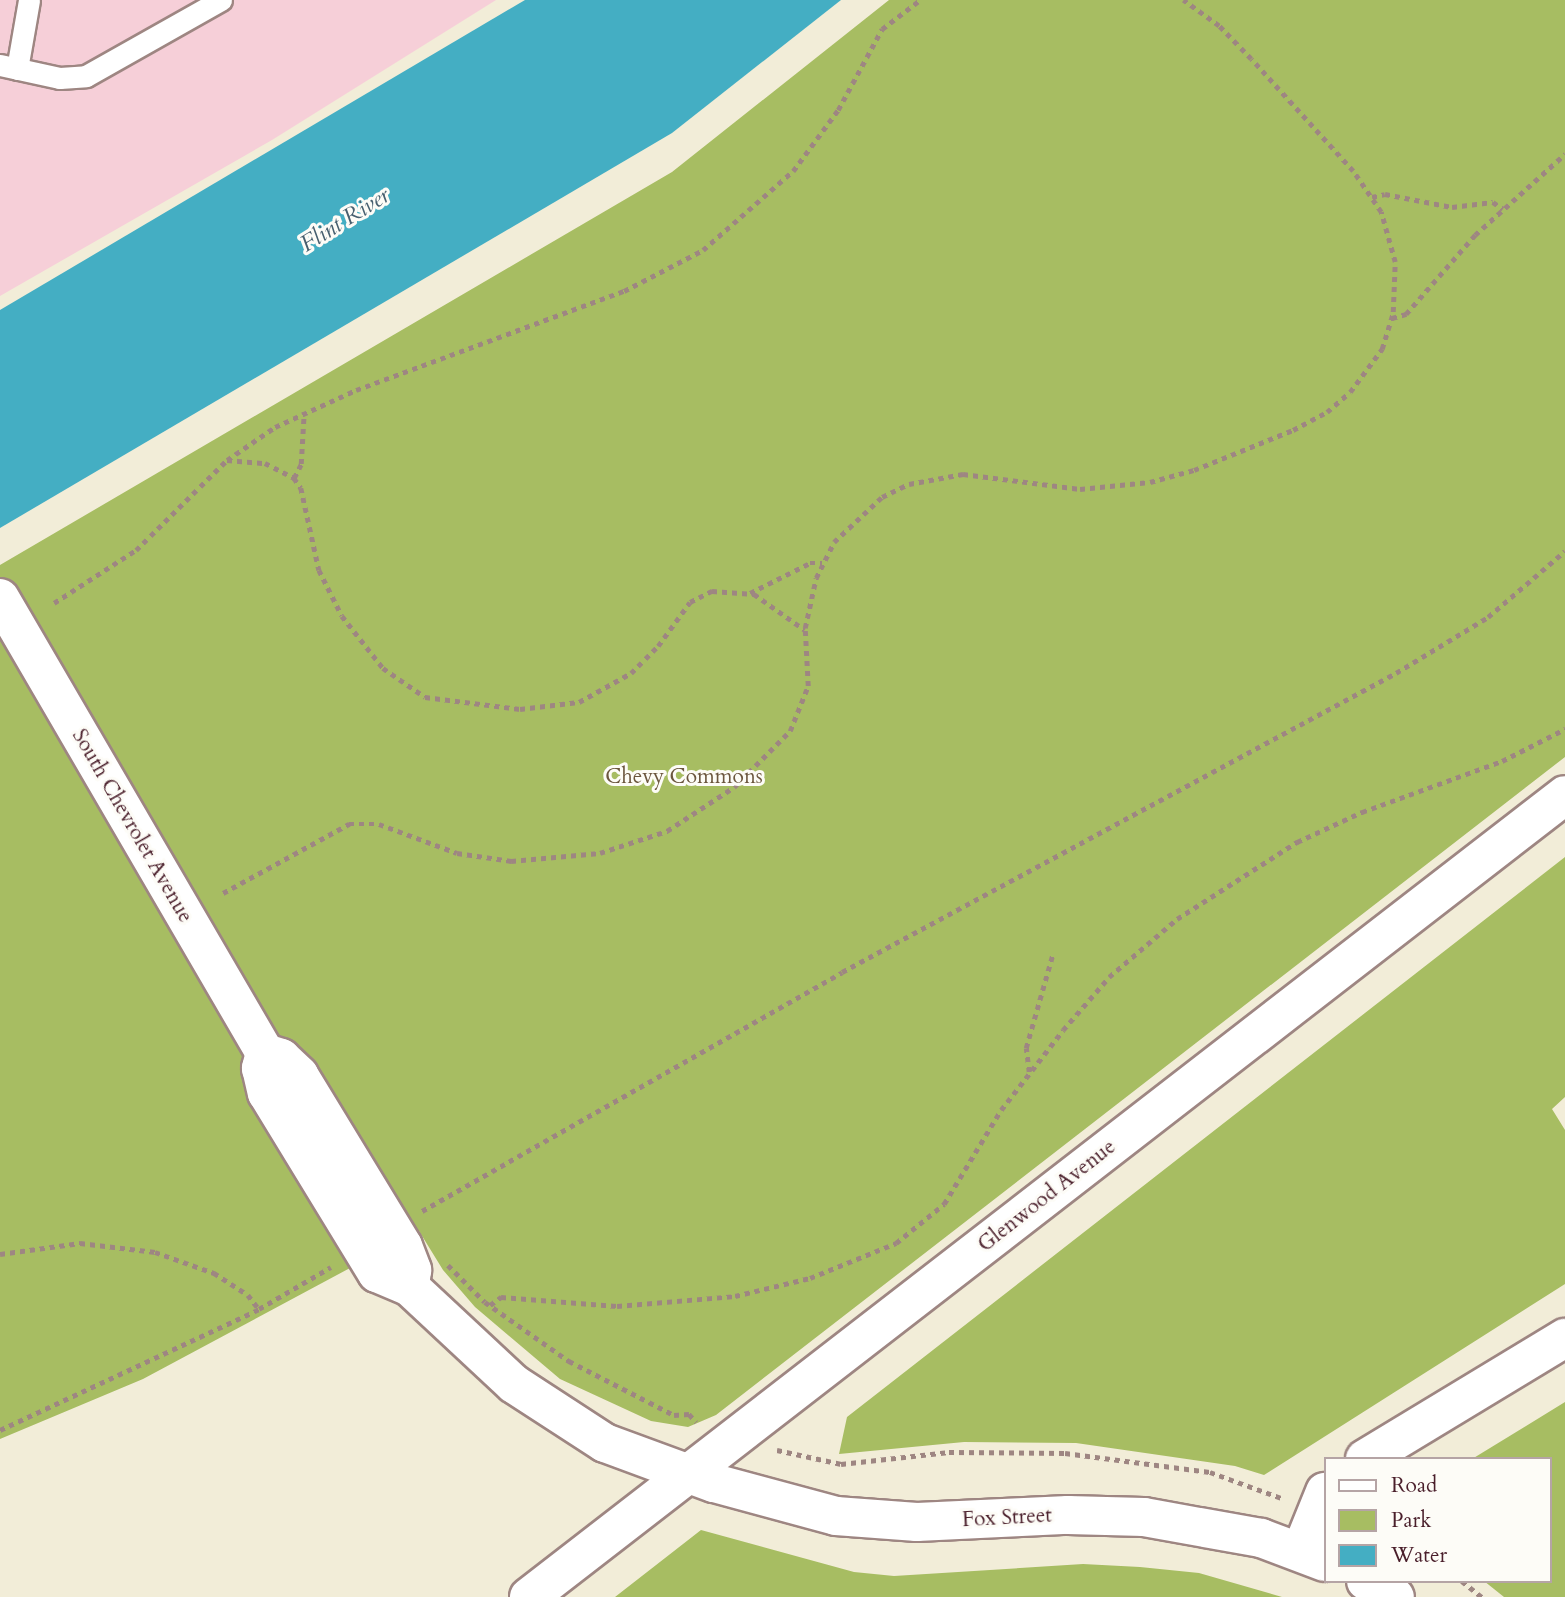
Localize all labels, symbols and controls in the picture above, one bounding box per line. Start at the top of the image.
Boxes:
water label: Flint River [295,182,395,258]
street label: South Chevrolet Avenue [66,725,198,927]
park label: Chevy Commons [605,764,763,790]
street label: Glenwood Avenue [973,1134,1121,1258]
legend [1324,1457,1551,1583]
text: Road [1391,1471,1437,1500]
street label: Fox Street [961,1503,1053,1533]
text: Park [1391,1506,1431,1535]
text: Water [1391,1541,1447,1570]

